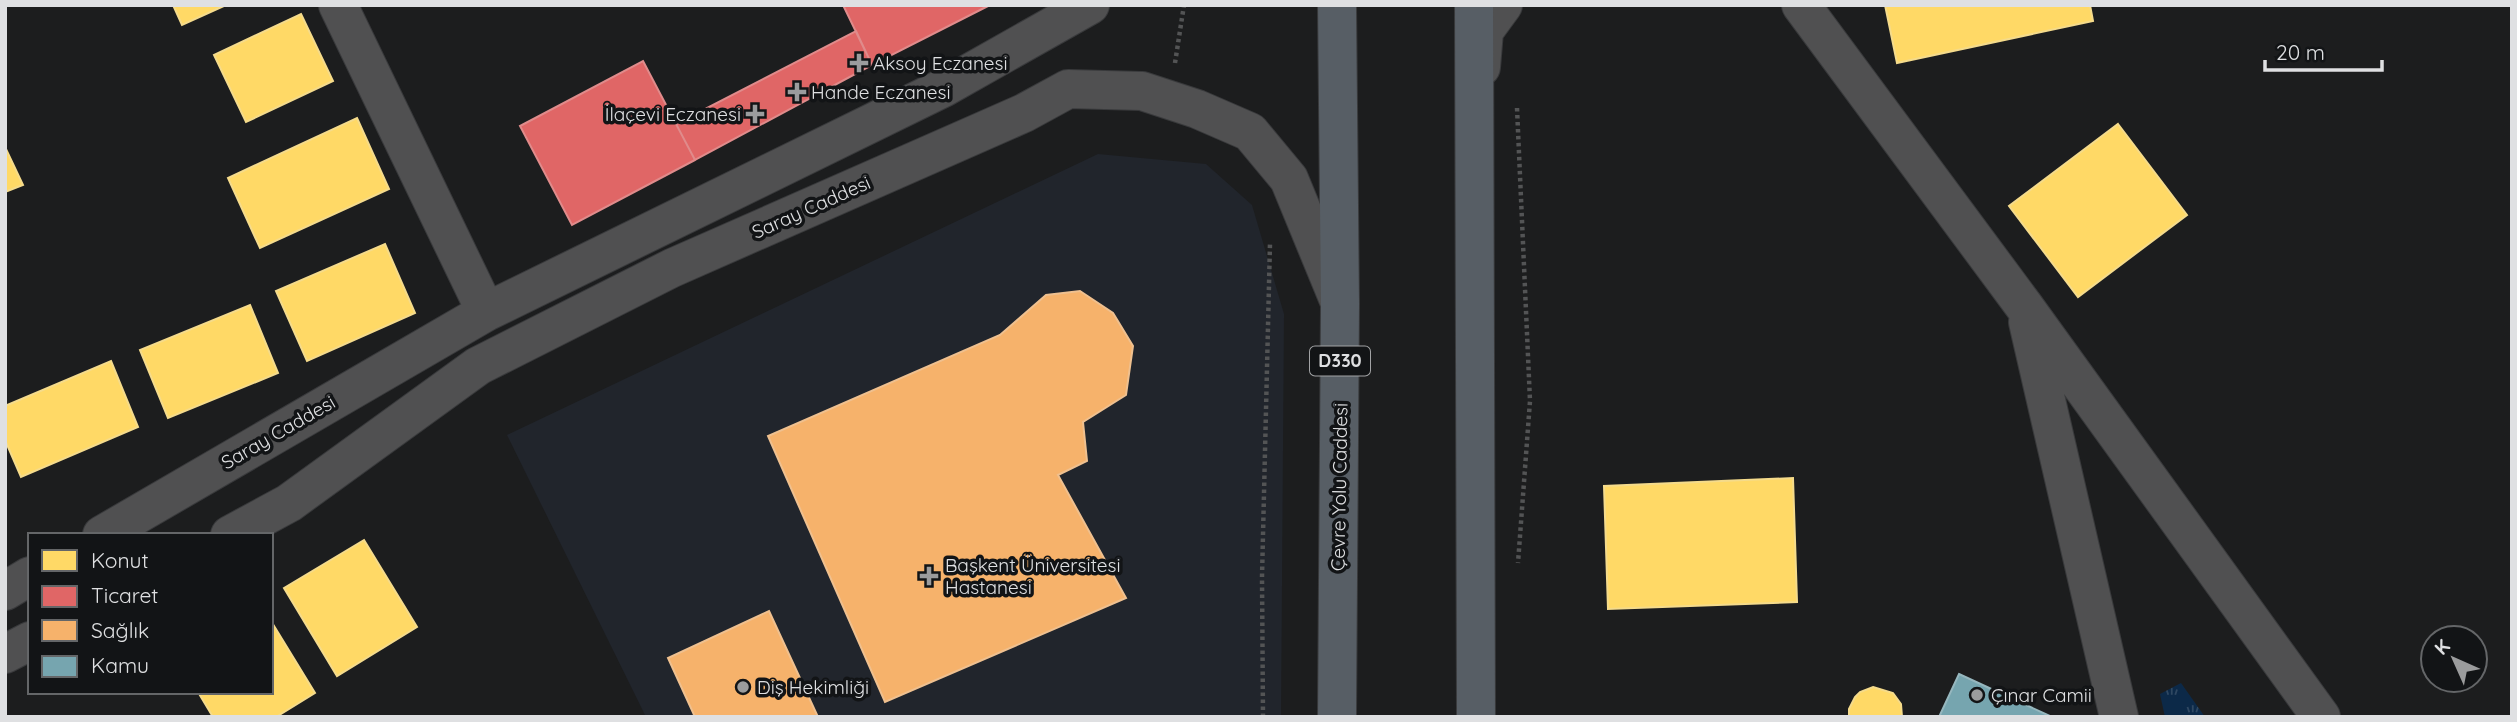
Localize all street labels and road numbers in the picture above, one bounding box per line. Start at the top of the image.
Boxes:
street label: Saray Caddesi [748,170,874,244]
road number: D330 [1310,346,1370,376]
street label: Saray Caddesi [217,390,339,474]
street label: Çevre Yolu Caddesi [1326,403,1352,571]

